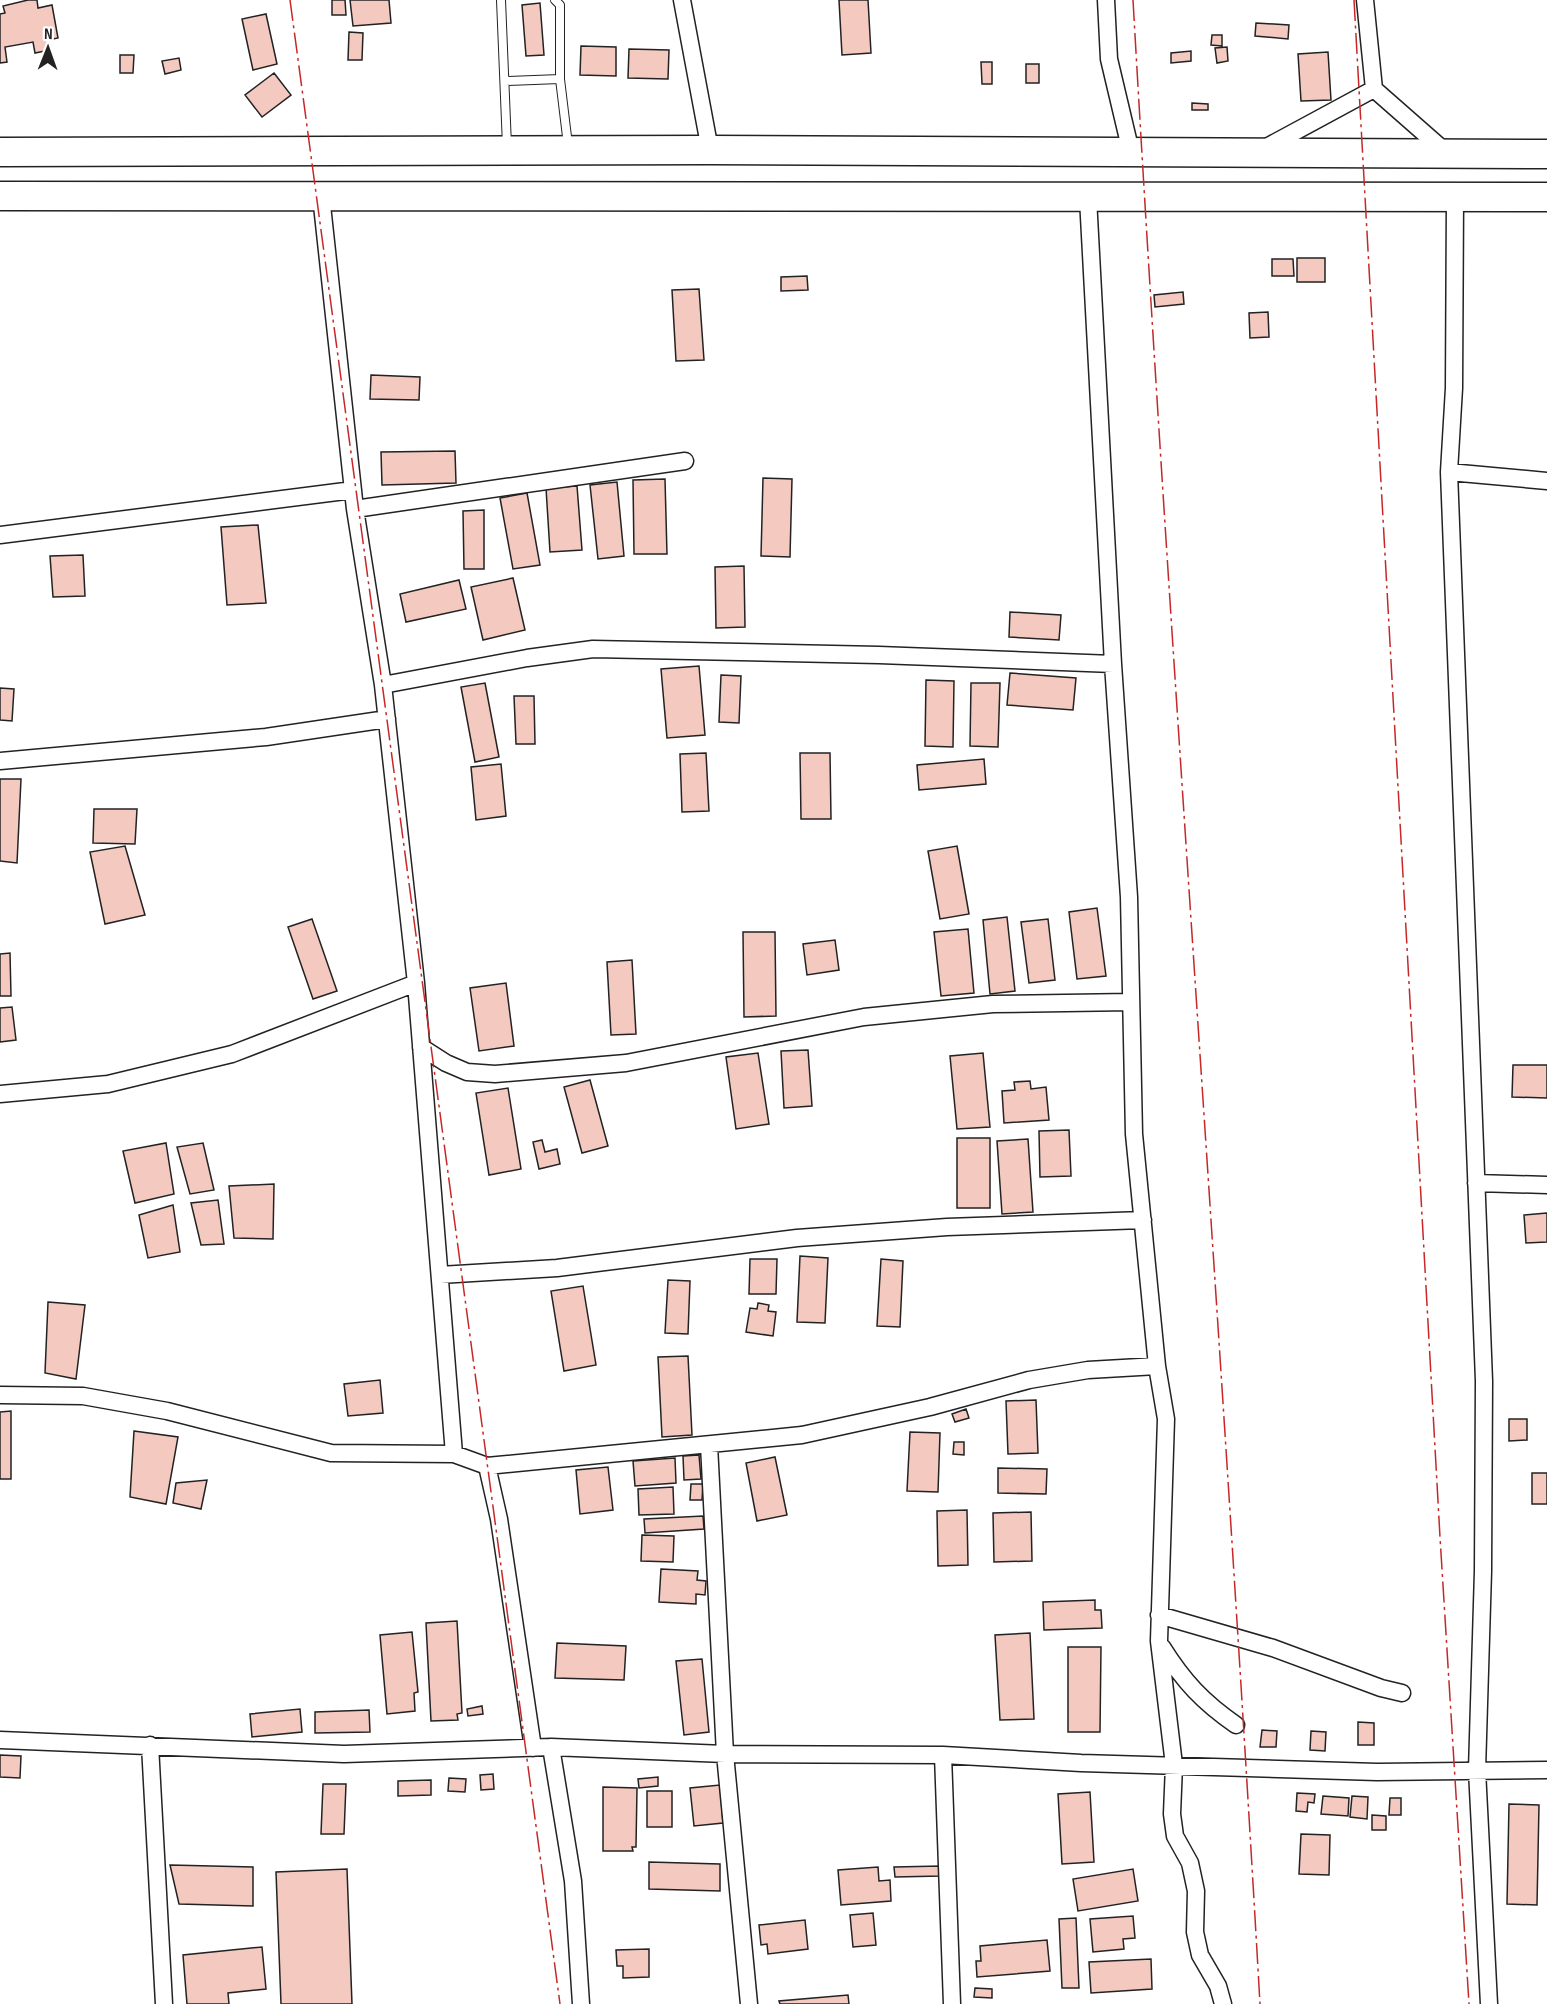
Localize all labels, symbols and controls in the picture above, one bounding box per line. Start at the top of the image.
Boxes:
north arrow [18,18,78,78]
text: N [44,25,53,44]

